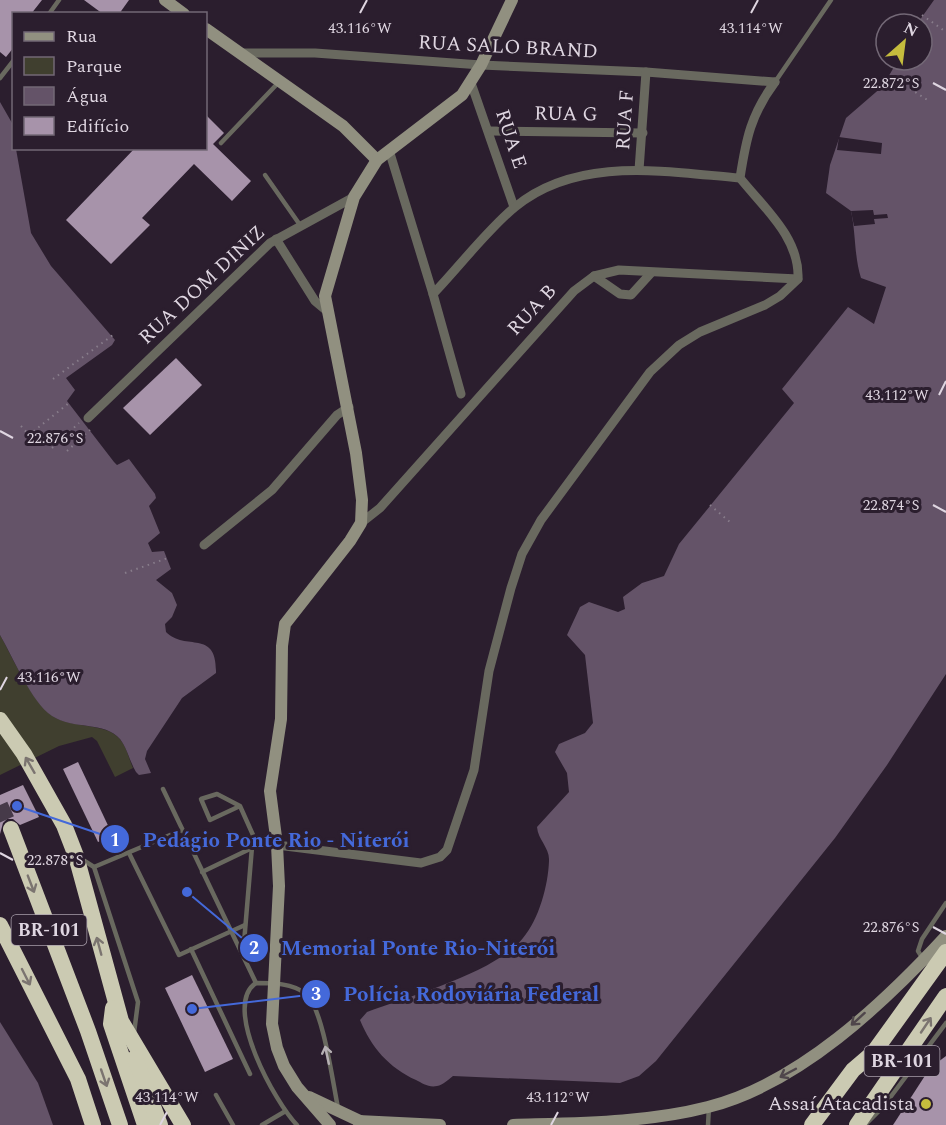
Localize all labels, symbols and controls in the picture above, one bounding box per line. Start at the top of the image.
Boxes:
legend [12,12,207,150]
north arrow [874,12,934,72]
text: N [899,16,922,43]
text: 43.116°W [328,17,392,40]
text: 43.114°W [719,17,783,40]
text: Rua [66,23,97,50]
street label: RUA SALO BRAND [417,27,599,67]
text: Parque [66,53,122,80]
text: 22.872°S [863,72,919,95]
text: Água [66,83,108,110]
street label: RUA F [608,89,642,151]
street label: RUA G [534,98,598,130]
street label: RUA E [487,105,535,173]
text: Edifício [66,113,129,140]
street label: RUA DOM DINIZ [132,218,272,352]
street label: RUA B [500,277,564,343]
text: 43.112°W [865,384,929,407]
text: 22.876°S [27,427,83,450]
text: 22.874°S [863,494,919,517]
text: 43.116°W [17,666,81,689]
one-way arrow [24,757,36,774]
callout: Pedágio Ponte Rio - Niterói [100,820,421,859]
text: Pedágio Ponte Rio - Niterói [143,825,409,857]
text: 1 [110,827,120,854]
text: 22.878°S [27,849,83,872]
one-way arrow [27,874,38,892]
road number: BR-101 [11,915,86,945]
text: 22.876°S [863,916,919,939]
callout: Memorial Ponte Rio-Niterói [239,928,568,967]
text: Memorial Ponte Rio-Niterói [281,933,555,965]
text: 2 [249,935,259,962]
one-way arrow [93,937,105,956]
one-way arrow [21,968,33,986]
callout: Polícia Rodoviária Federal [301,974,611,1013]
text: Polícia Rodoviária Federal [343,979,599,1011]
text: 3 [311,981,321,1008]
one-way arrow [851,1012,866,1026]
one-way arrow [921,1017,933,1034]
one-way arrow [321,1045,332,1065]
road number: BR-101 [864,1046,940,1076]
one-way arrow [99,1068,110,1087]
one-way arrow [779,1068,797,1079]
text: 43.114°W [135,1086,199,1109]
text: 43.112°W [526,1086,590,1109]
place label: Assaí Atacadista [768,1089,914,1119]
marker: Assaí Atacadista [919,1097,933,1111]

